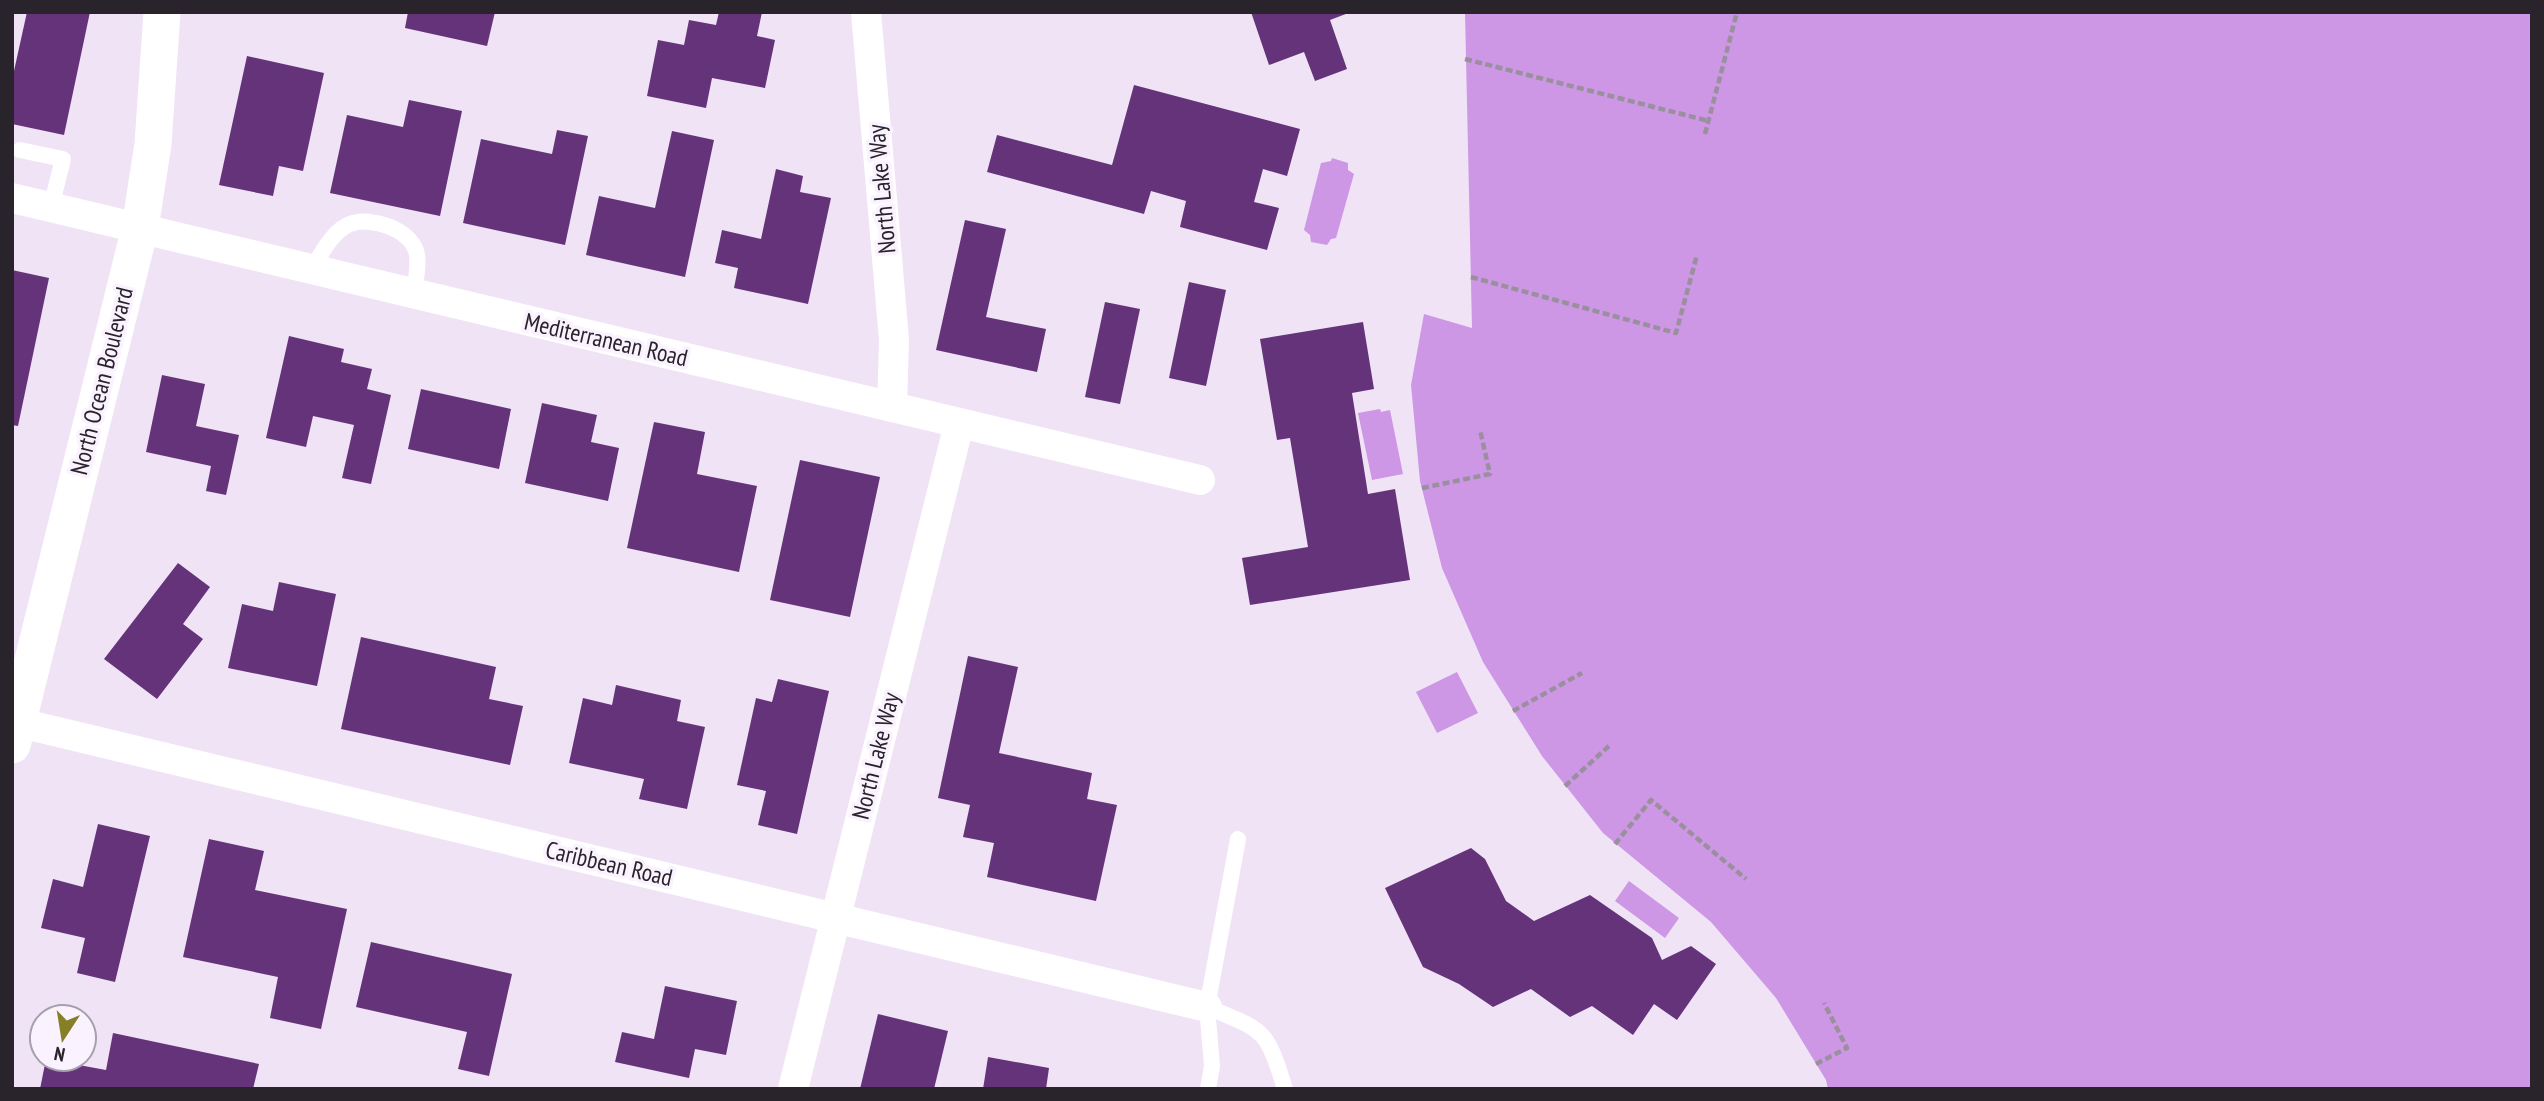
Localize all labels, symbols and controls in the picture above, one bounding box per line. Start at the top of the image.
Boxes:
street label: North Lake Way [860,123,903,255]
street label: North Ocean Boulevard [63,284,140,478]
street label: Mediterranean Road [522,306,691,373]
street label: North Lake Way [845,689,906,822]
street label: Caribbean Road [543,834,675,893]
north arrow [28,1003,98,1073]
text: N [52,1042,67,1067]

